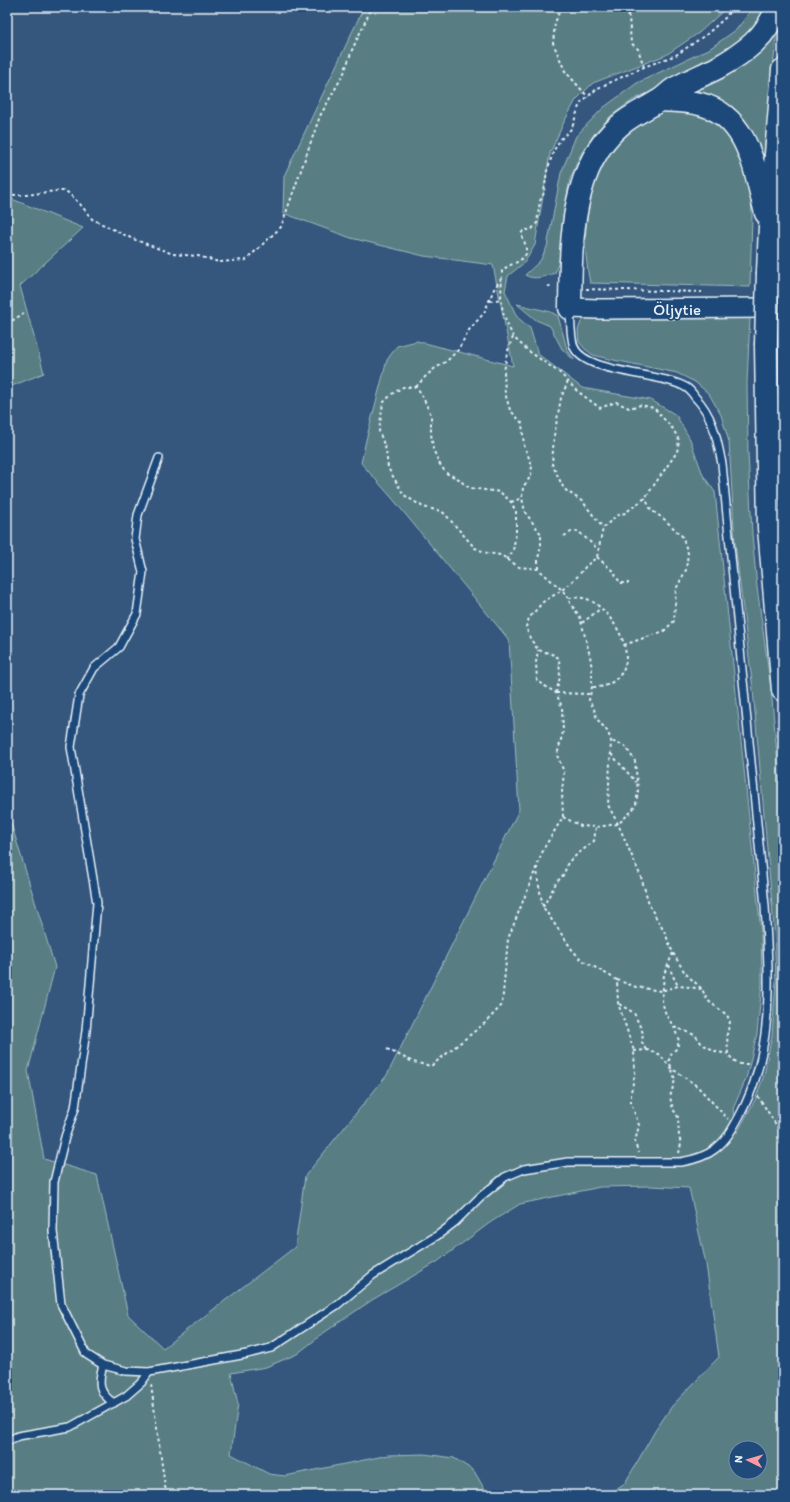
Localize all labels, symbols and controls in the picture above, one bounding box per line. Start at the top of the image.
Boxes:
street label: Öljytie [653,299,701,319]
north arrow [728,1440,768,1480]
text: N [732,1455,745,1463]

